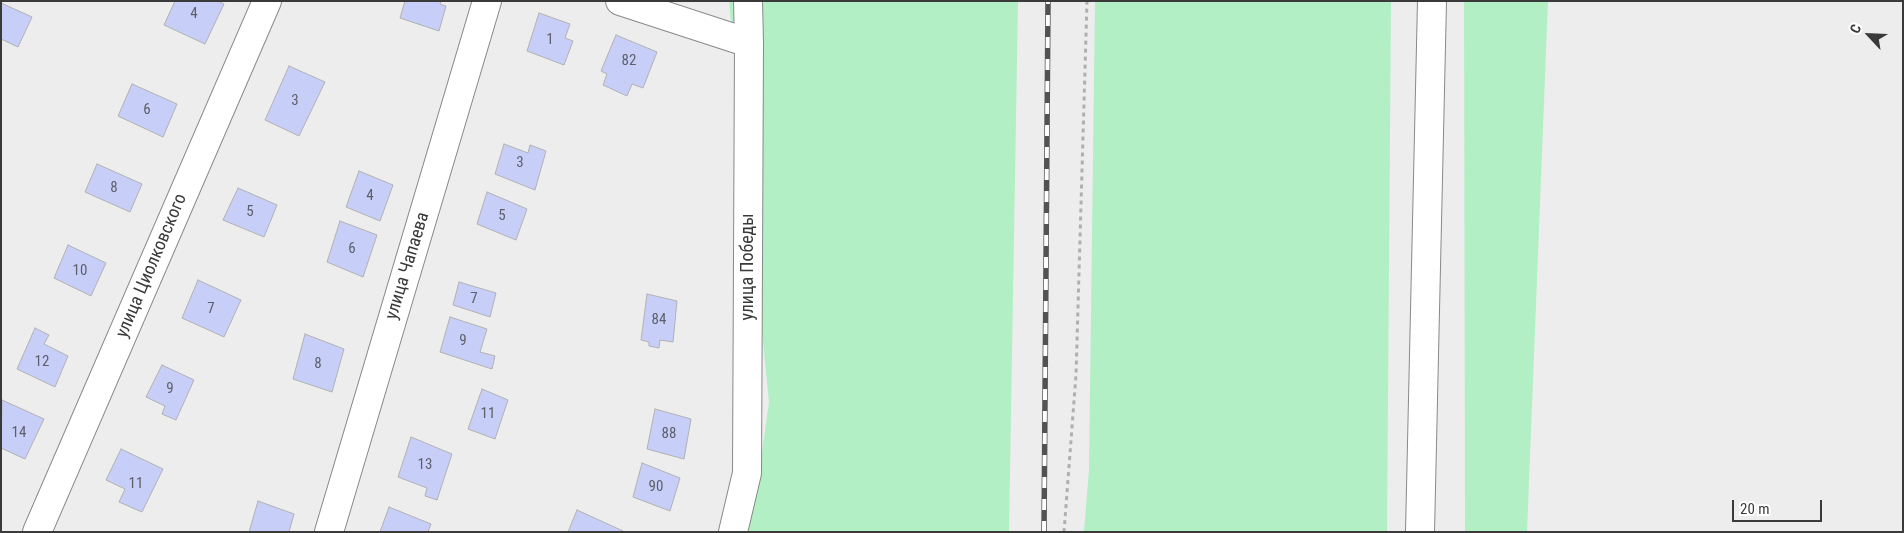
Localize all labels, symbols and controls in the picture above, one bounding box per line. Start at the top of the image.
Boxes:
house number: 4 [190,5,198,23]
north arrow [1844,10,1894,60]
text: С [1846,22,1864,36]
house number: 1 [546,31,554,49]
house number: 82 [622,52,636,70]
house number: 3 [291,92,299,110]
house number: 6 [143,101,151,119]
house number: 3 [516,154,524,172]
house number: 8 [110,179,118,197]
house number: 4 [366,187,374,205]
street label: улица Циолковского [112,191,192,341]
house number: 5 [246,203,254,221]
house number: 5 [498,207,506,225]
street label: улица Чапаева [381,210,435,322]
street label: улица Победы [737,214,759,320]
house number: 6 [348,240,356,258]
house number: 10 [73,262,87,280]
house number: 7 [470,290,478,308]
house number: 7 [207,300,215,318]
house number: 84 [652,311,666,329]
house number: 9 [459,332,467,350]
house number: 12 [35,353,49,371]
house number: 8 [314,355,322,373]
house number: 9 [166,380,174,398]
house number: 11 [481,405,495,423]
house number: 14 [12,424,26,442]
house number: 88 [662,425,676,443]
house number: 13 [418,456,432,474]
house number: 11 [129,475,143,493]
house number: 90 [649,478,663,496]
scale bar [1734,490,1824,522]
text: 20 m [1740,500,1770,518]

